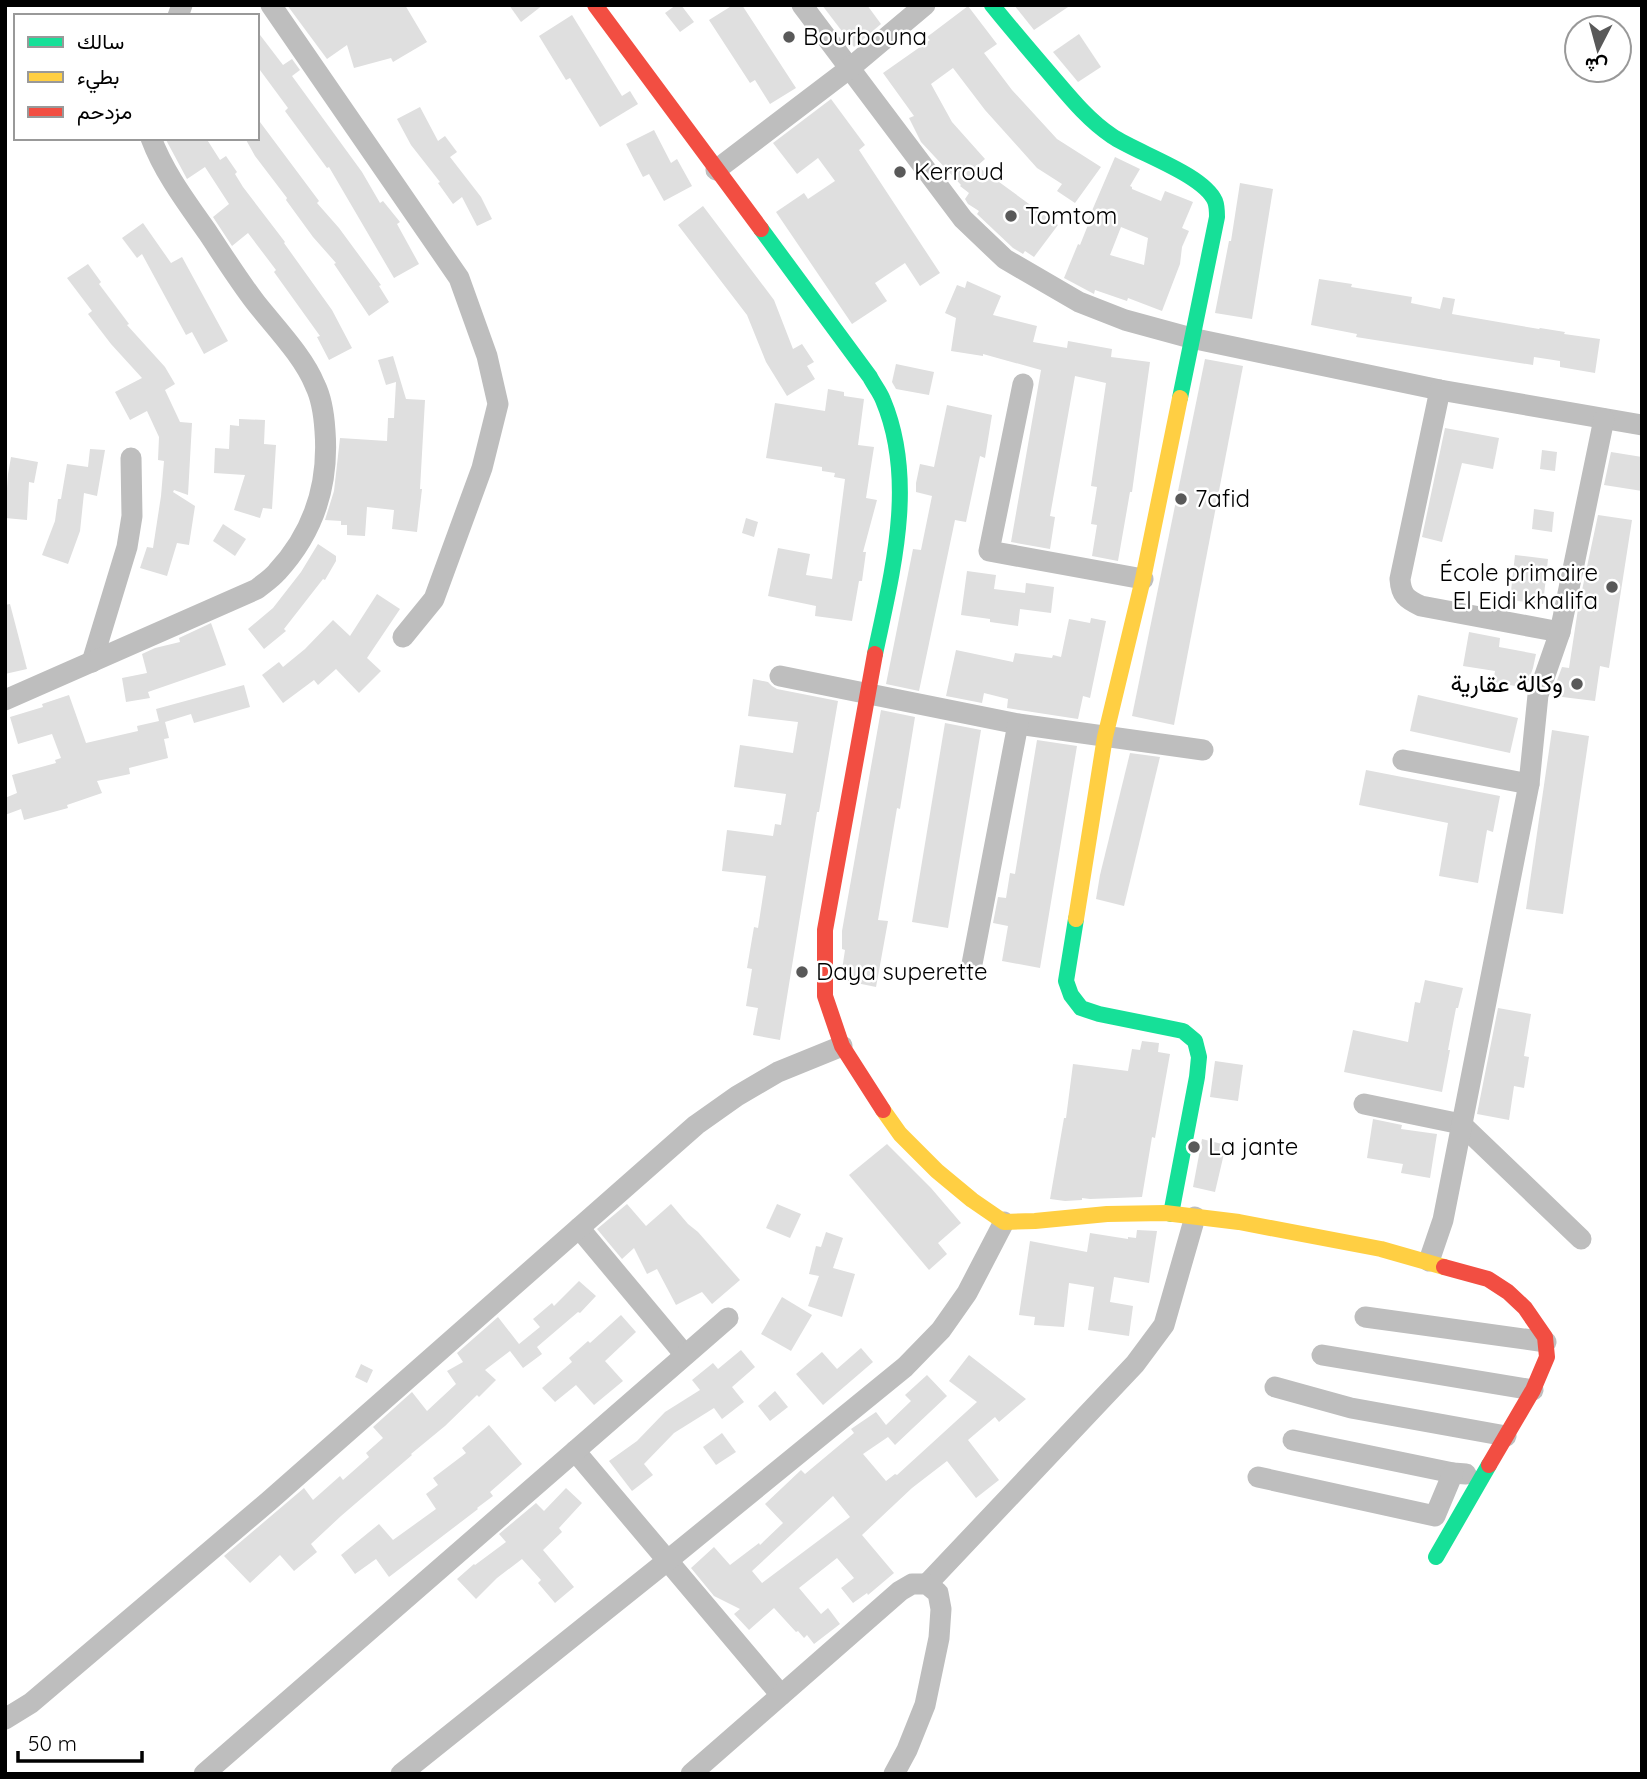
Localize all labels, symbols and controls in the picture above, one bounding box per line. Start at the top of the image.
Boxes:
legend [14,14,259,140]
north arrow [1563,14,1633,84]
place label: Bourbouna [803,21,927,51]
text: سالك [77,28,124,54]
marker: Bourbouna [781,29,797,45]
text: ش [1583,53,1609,79]
text: بطيء [77,63,120,94]
text: مزدحم [77,98,132,126]
place label: Kerroud [914,156,1004,186]
marker: Kerroud [892,164,908,180]
place label: Tomtom [1025,200,1117,230]
marker: Tomtom [1003,208,1019,224]
place label: 7afid [1195,483,1250,513]
marker: 7afid [1173,491,1189,507]
place label: École primaire El Eidi khalifa [1439,557,1598,615]
marker: École primaire El Eidi khalifa [1604,579,1620,595]
place label: وكالة عقارية [1451,668,1563,699]
marker: وكالة عقارية [1569,676,1585,692]
place label: Daya superette [816,956,988,986]
marker: Daya superette [794,964,810,980]
place label: La jante [1208,1131,1298,1161]
marker: La jante [1186,1139,1202,1155]
scale bar [18,1720,142,1764]
text: 50 m [28,1730,77,1756]

